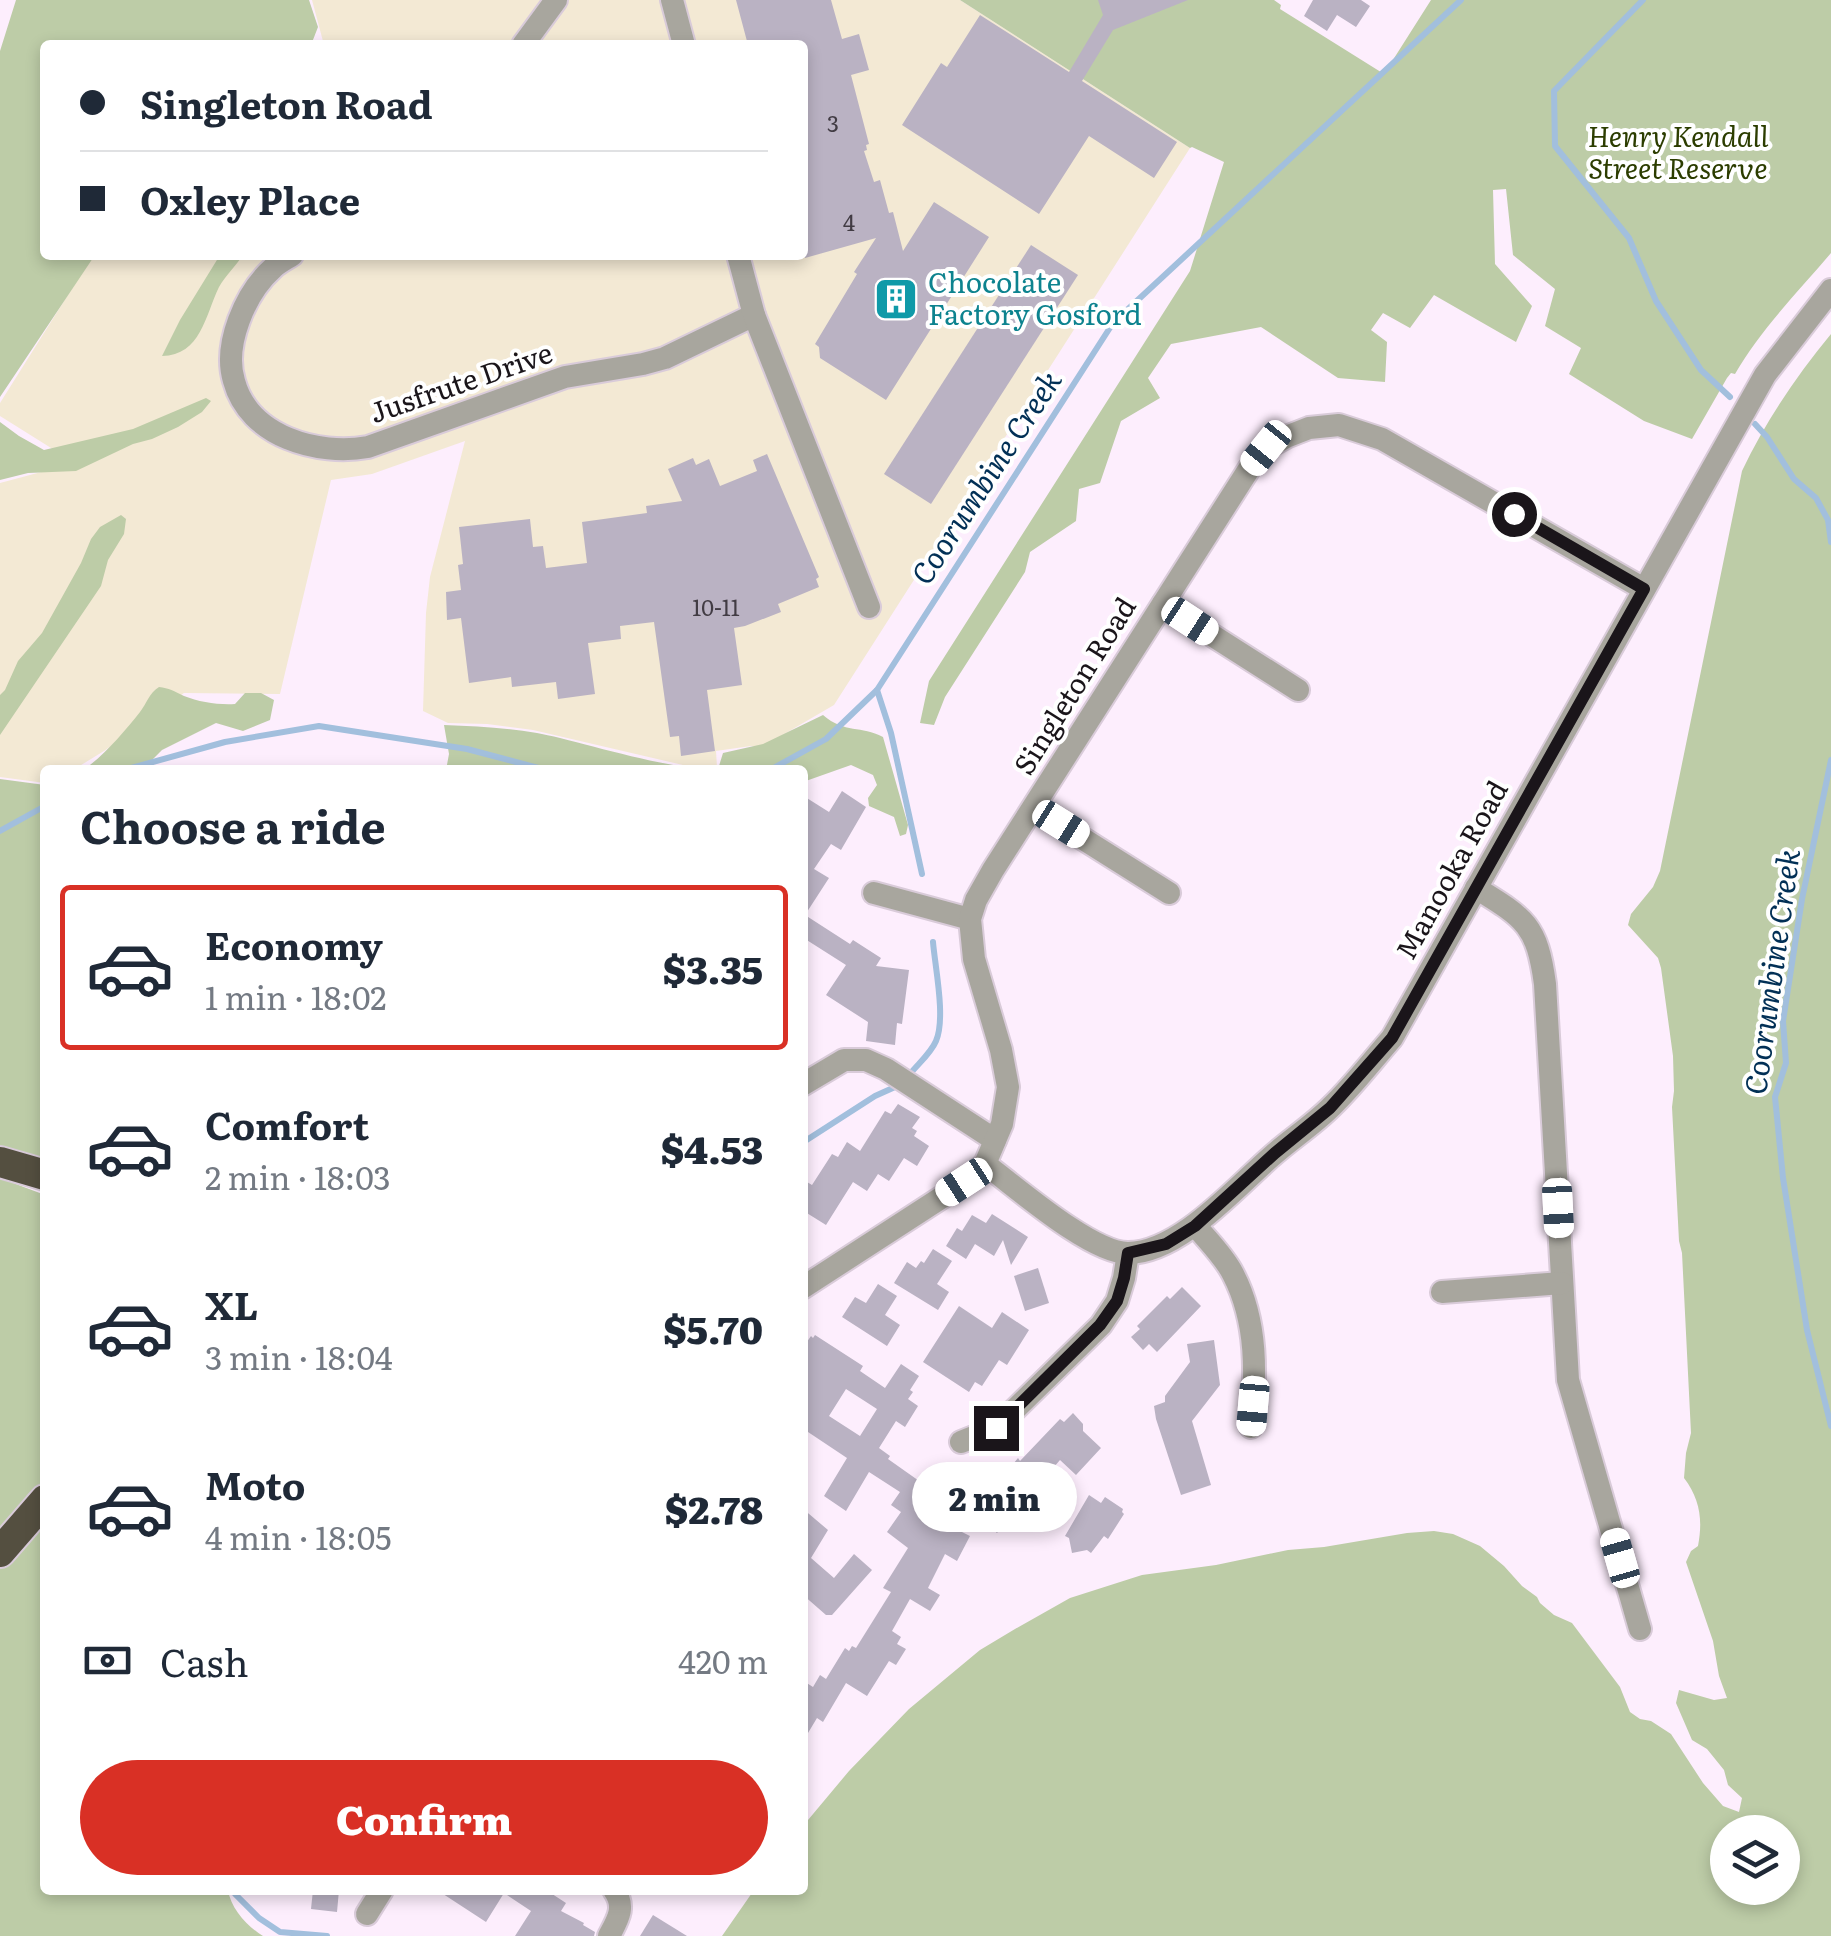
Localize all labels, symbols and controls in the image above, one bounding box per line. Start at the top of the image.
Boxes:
text: Singleton Road [140,74,433,131]
house number: 3 [827,106,839,139]
park label: Henry Kendall Street Reserve [1588,114,1768,188]
text: Oxley Place [140,170,360,227]
house number: 4 [843,205,855,238]
place label: Chocolate Factory Gosford [928,260,1142,334]
building icon: Chocolate Factory Gosford [873,276,919,322]
street label: Jusfrute Drive [363,330,558,432]
water label: Coorumbine Creek [899,360,1071,592]
car [1235,415,1297,481]
route start [1492,492,1537,537]
street label: Singleton Road [1002,588,1145,782]
house number: 10-11 [692,590,740,623]
car [1157,592,1223,650]
street label: Manooka Road [1384,772,1517,966]
text: Choose a ride [80,791,386,858]
car [1028,795,1094,853]
water label: Coorumbine Creek [1731,845,1809,1097]
text: Economy [205,915,383,972]
icon: car [85,923,175,1013]
text: $3.35 [663,939,763,996]
text: 1 min · 18:02 [205,972,386,1020]
text: Comfort [205,1095,369,1152]
icon: car [85,1103,175,1193]
text: $4.53 [661,1119,763,1176]
text: 2 min · 18:03 [205,1152,391,1200]
car [931,1153,997,1211]
car [1541,1177,1575,1239]
text: XL [205,1275,258,1332]
icon: car [85,1283,175,1373]
text: $5.70 [663,1299,763,1356]
text: 3 min · 18:04 [205,1332,393,1380]
car [1235,1375,1271,1437]
route end [974,1406,1019,1451]
text: Moto [205,1455,305,1512]
icon: car [85,1463,175,1553]
callout: 2 min [914,1463,1078,1533]
text: 2 min [949,1473,1040,1521]
text: $2.78 [665,1479,763,1536]
text: 4 min · 18:05 [205,1512,391,1560]
car [1597,1525,1643,1591]
text: Cash [160,1632,249,1689]
icon: cash [80,1633,135,1688]
text: 420 m [678,1636,768,1684]
button: Confirm [80,1760,768,1875]
map controls [1710,1815,1800,1905]
button: layers [1710,1815,1800,1905]

